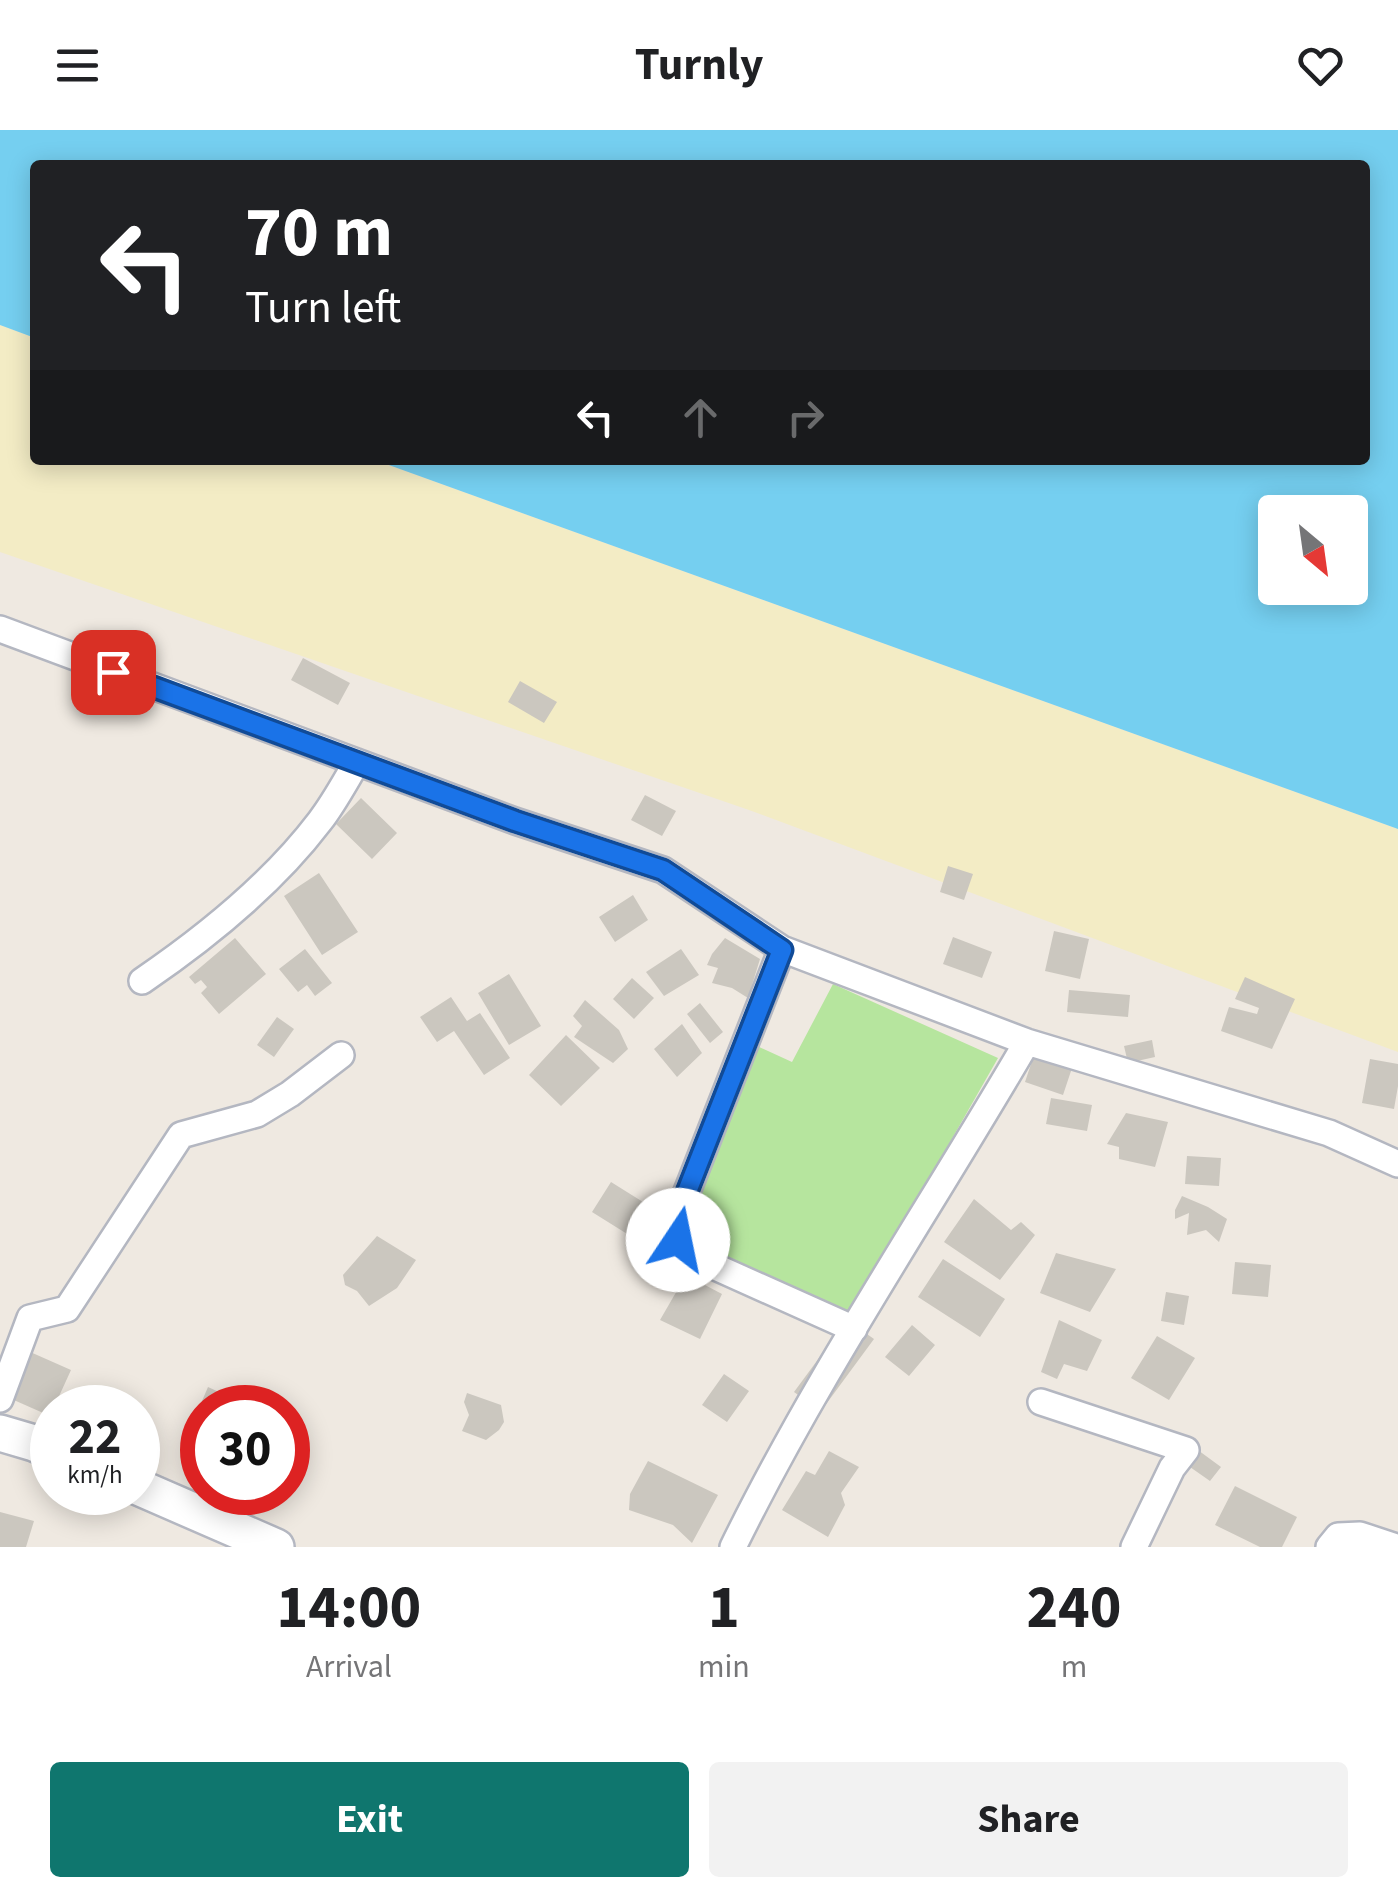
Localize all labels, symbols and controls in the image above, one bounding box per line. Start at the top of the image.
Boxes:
text: Turnly [635,33,763,97]
icon: menu [50,38,105,93]
icon: heart [1293,38,1348,93]
text: 70 m [245,183,393,283]
icon: left [80,200,210,330]
text: Turn left [245,276,401,340]
icon: left [568,390,623,445]
icon: ahead [673,390,728,445]
icon: right [778,390,833,445]
north arrow [1258,495,1368,605]
map controls [1258,495,1368,605]
pin [71,630,156,715]
icon: arrive [86,645,141,700]
position arrow [626,1188,730,1292]
speed limit sign: 30 [180,1385,310,1515]
text: 22 [69,1402,121,1473]
text: km/h [67,1457,123,1493]
text: 14:00 [277,1566,421,1651]
text: 1 [708,1566,740,1651]
text: 240 [1026,1566,1121,1651]
text: Arrival [306,1644,392,1690]
text: min [698,1644,750,1690]
text: m [1061,1644,1087,1690]
button: Exit [50,1762,689,1877]
button: Share [709,1762,1348,1877]

